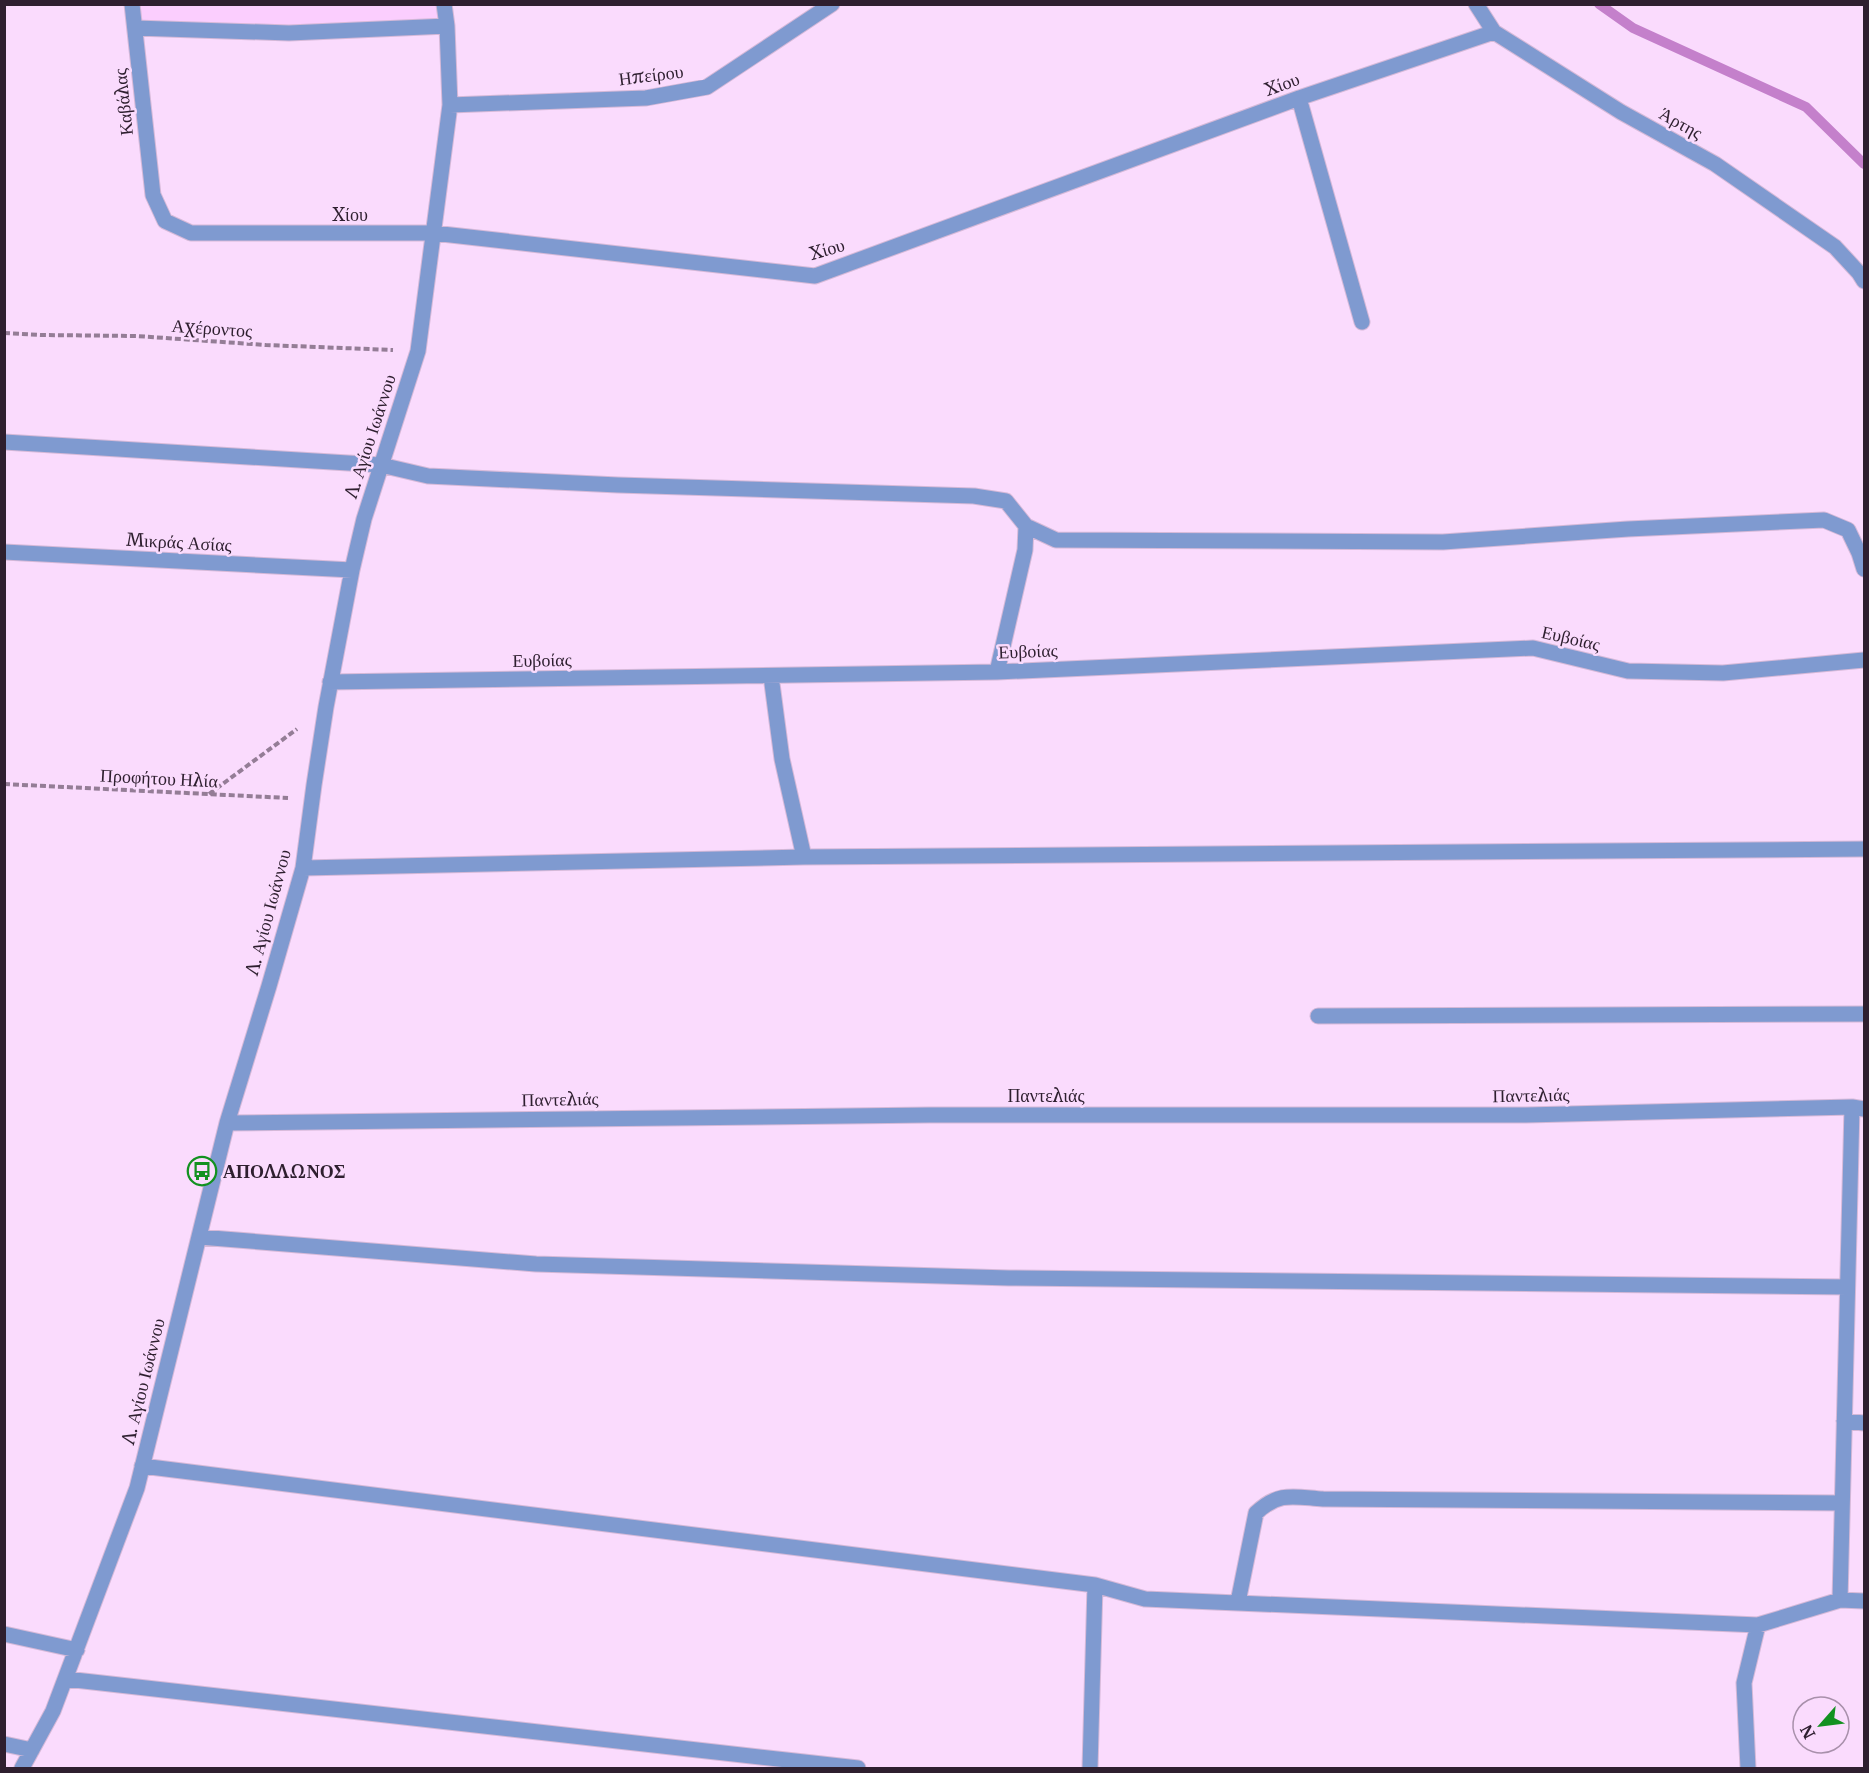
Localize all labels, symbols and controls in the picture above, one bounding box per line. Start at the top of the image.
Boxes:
street label: Ηπείρου [617,60,685,90]
street label: Καβάλας [108,67,138,137]
street label: Χίου [1261,67,1303,101]
street label: Άρτης [1655,102,1707,144]
street label: Χίου [332,203,368,226]
street label: Χίου [807,233,847,265]
street label: Αχέροντος [171,314,253,342]
street label: Λ. Αγίου Ιωάννου [339,371,401,502]
street label: Μικράς Ασίας [126,528,232,556]
street label: Ευβοίας [1539,620,1603,656]
street label: Ευβοίας [998,638,1058,664]
street label: Ευβοίας [512,648,572,672]
street label: Προφήτου Ηλία [100,763,219,793]
street label: Λ. Αγίου Ιωάννου [240,847,296,978]
street label: Παντελιάς [1492,1083,1570,1107]
street label: Παντελιάς [1007,1084,1085,1107]
street label: Παντελιάς [521,1087,599,1111]
bus stop icon: ΑΠΟΛΛΩΝΟΣ [186,1155,218,1187]
place label: ΑΠΟΛΛΩΝΟΣ [223,1160,345,1183]
street label: Λ. Αγίου Ιωάννου [116,1316,170,1447]
north arrow [1791,1695,1851,1755]
text: N [1796,1721,1820,1742]

